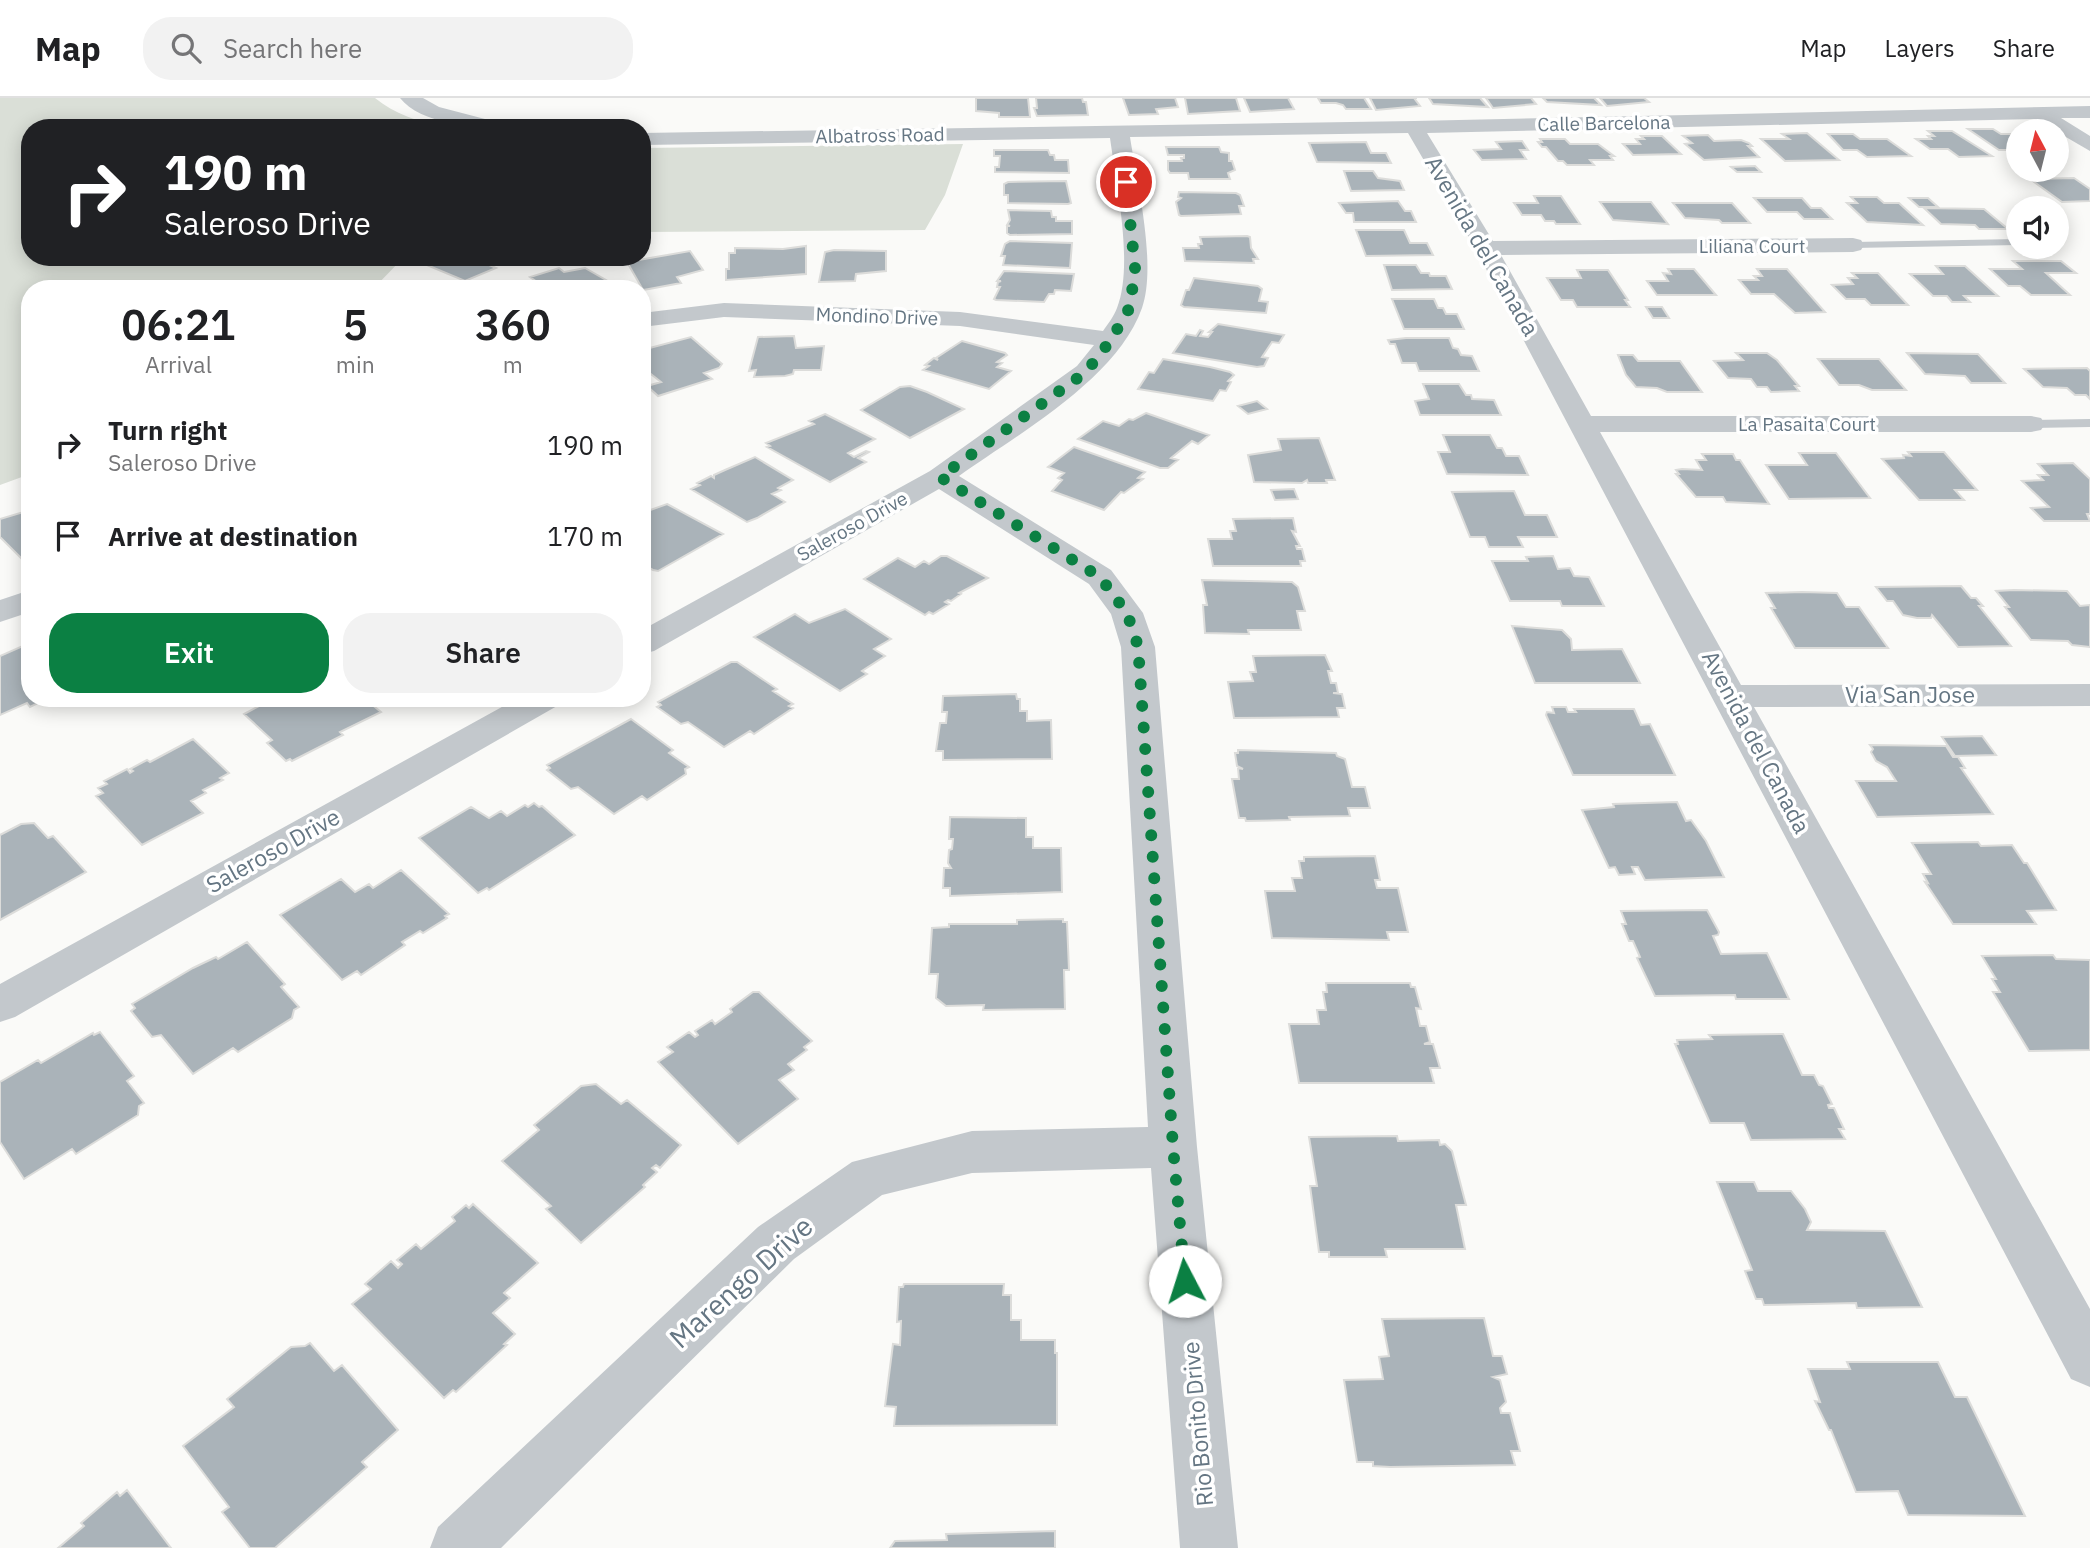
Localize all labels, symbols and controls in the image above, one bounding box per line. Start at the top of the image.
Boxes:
search box [143,17,633,80]
text: Map [35,27,101,70]
icon: search [167,29,205,67]
text: Search here [223,31,362,65]
text: Map [1800,32,1847,64]
text: Layers [1885,32,1955,64]
text: Share [1993,32,2055,64]
street label: Calle Barcelona [1537,110,1671,136]
north arrow [2006,119,2068,182]
map controls [2006,119,2069,259]
street label: Albatross Road [815,122,945,148]
text: 190 m [164,140,308,203]
icon: right [49,147,140,238]
street label: Avenida del Canada [1419,150,1547,341]
pin [1096,152,1156,212]
icon: arrive [1107,163,1145,201]
button: sound [2006,196,2069,259]
text: Saleroso Drive [164,202,371,244]
street label: Liliana Court [1699,234,1805,258]
text: 06:21 [121,297,236,352]
text: 5 [343,297,368,352]
text: 360 [475,297,551,352]
street label: Mondino Drive [815,302,939,330]
text: Arrival [145,349,212,379]
text: min [336,349,375,379]
text: m [503,349,523,379]
street label: La Pasaita Court [1738,412,1876,436]
text: Turn right [108,413,227,447]
icon: right [49,426,87,464]
text: 190 m [547,428,623,462]
text: Saleroso Drive [108,447,257,477]
street label: Saleroso Drive [792,486,912,566]
icon: arrive [49,517,87,555]
text: Arrive at destination [108,519,358,553]
text: 170 m [547,519,623,553]
button: Exit [49,613,329,693]
button: Share [343,613,623,693]
street label: Avenida del Canada [1696,645,1818,838]
street label: Via San Jose [1845,679,1975,709]
street label: Saleroso Drive [200,801,345,899]
street label: Marengo Drive [661,1207,820,1356]
position arrow [1148,1244,1222,1318]
street label: Rio Bonito Drive [1175,1341,1219,1508]

